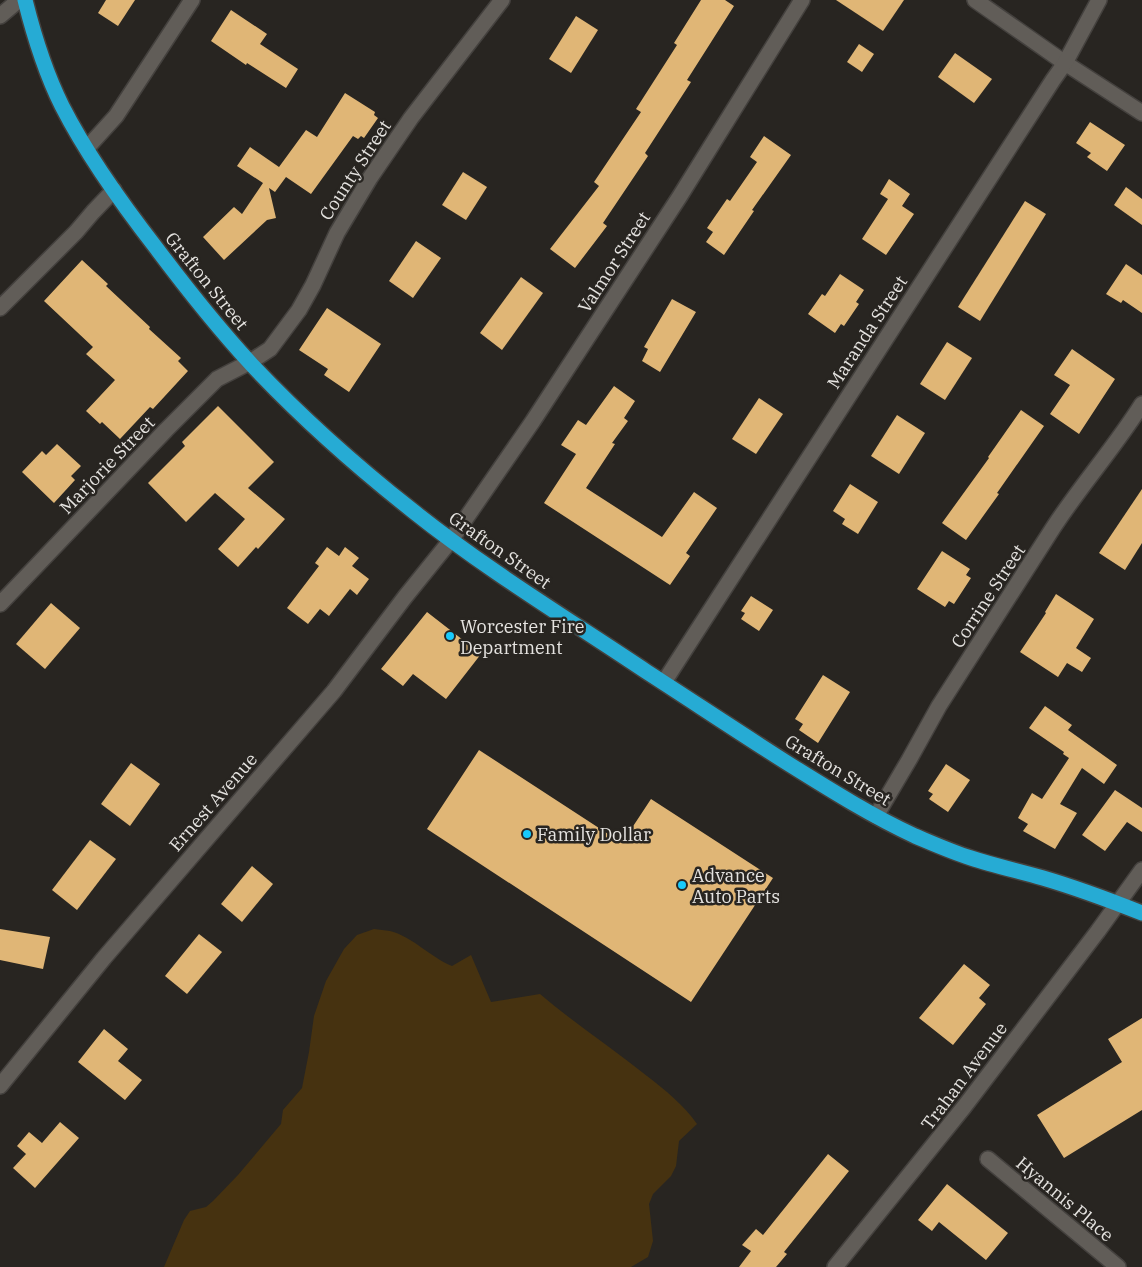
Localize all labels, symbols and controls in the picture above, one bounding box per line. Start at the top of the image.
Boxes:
street label: County Street [314,116,396,224]
street label: Valmor Street [573,207,655,317]
street label: Grafton Street [160,227,254,335]
street label: Maranda Street [822,271,912,393]
street label: Marjorie Street [55,411,159,519]
street label: Grafton Street [444,506,556,594]
street label: Corrine Street [946,540,1030,652]
place label: Worcester Fire Department [460,615,584,659]
marker: Worcester Fire Department [444,630,456,642]
street label: Grafton Street [781,729,895,811]
street label: Ernest Avenue [164,748,262,856]
place label: Family Dollar [537,823,651,846]
marker: Family Dollar [521,828,533,840]
place label: Advance Auto Parts [692,864,780,908]
marker: Advance Auto Parts [676,879,688,891]
street label: Trahan Avenue [916,1017,1012,1135]
street label: Hyannis Place [1012,1152,1118,1246]

